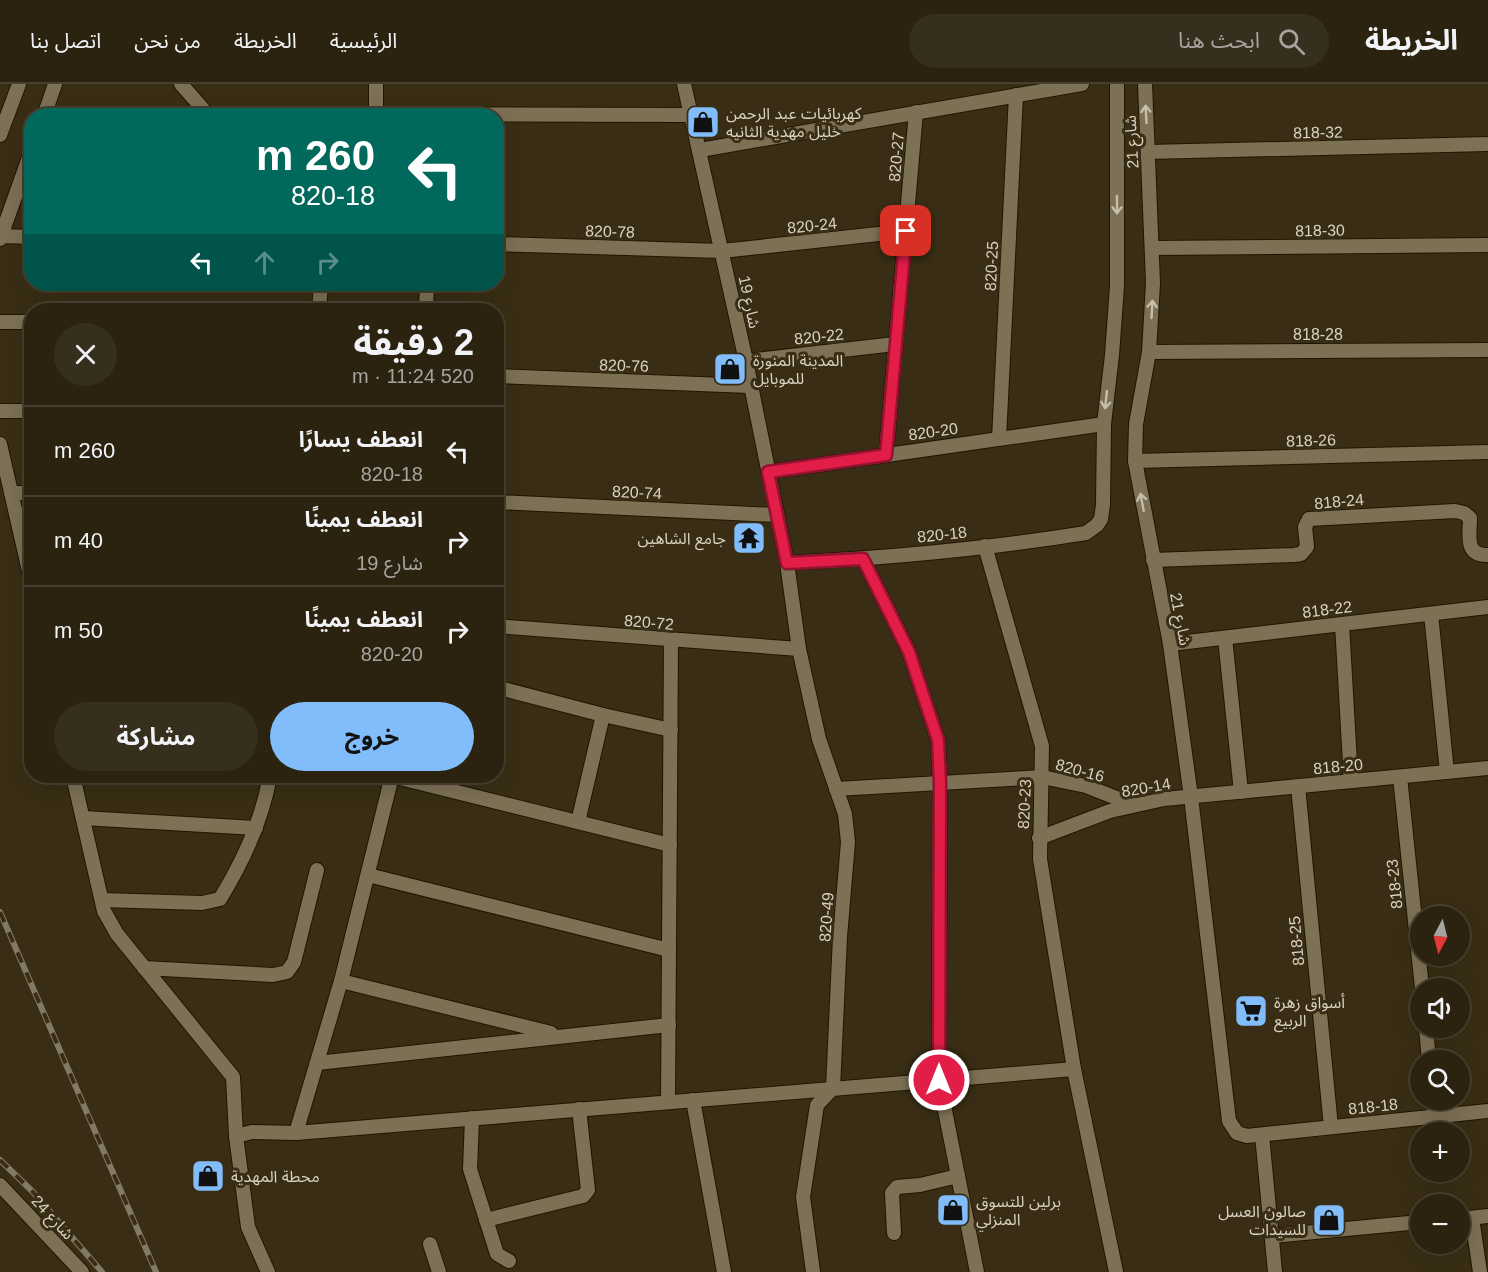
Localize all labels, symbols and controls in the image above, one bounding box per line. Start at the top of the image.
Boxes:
search box [909,14,1329,68]
icon: search [1275,25,1308,58]
text: الخريطة [1365,25,1458,56]
text: ابحث هنا [1178,28,1260,53]
text: اتصل بنا [30,29,101,52]
text: من نحن [134,29,201,52]
text: الخريطة [234,29,297,52]
text: الرئيسية [330,29,397,52]
shop icon: كهربائيات عبد الرحمن خليل مهدية الثانيه [685,104,721,140]
place label: كهربائيات عبد الرحمن خليل مهدية الثانيه [726,105,862,141]
one-way arrow [1141,105,1152,125]
street label: شارع 21 [1122,115,1145,169]
street label: 818-32 [1293,124,1343,141]
street label: 820-27 [886,131,907,183]
text: 260 m [256,132,375,179]
icon: left [396,132,474,210]
text: 820-18 [291,181,375,211]
one-way arrow [1112,195,1123,215]
pin [880,205,931,256]
street label: 820-24 [786,214,838,237]
icon: arrive [889,214,922,247]
street label: 820-78 [585,222,635,241]
street label: 818-30 [1295,222,1345,239]
street label: 820-25 [982,241,1001,291]
icon: left [185,246,218,279]
icon: ahead [248,246,281,279]
icon: right [311,246,344,279]
street label: شارع 19 [732,274,763,331]
one-way arrow [1146,300,1157,320]
text: 2 دقيقة [353,322,474,363]
button: close [54,323,117,386]
street label: 820-22 [793,325,845,348]
street label: 818-28 [1293,326,1343,343]
shop icon: المدينة المنورة للموبايل [712,351,748,387]
place label: المدينة المنورة للموبايل [753,352,843,388]
street label: 820-76 [599,356,649,375]
text: 520 m · 11:24 [352,365,474,387]
one-way arrow [1100,389,1111,409]
street label: 820-20 [907,420,959,443]
text: انعطف يسارًا [299,427,423,452]
street label: 818-26 [1286,431,1336,450]
icon: left [441,435,474,468]
text: 260 m [54,438,115,463]
text: 820-18 [361,463,423,485]
street label: 820-74 [612,483,662,502]
street label: 818-24 [1313,491,1365,512]
one-way arrow [1136,493,1147,512]
text: انعطف يمينًا [304,507,423,532]
temple icon: جامع الشاهين [731,520,767,556]
street label: 820-18 [916,523,968,546]
icon: right [441,525,474,558]
text: 40 m [54,528,103,553]
place label: جامع الشاهين [638,530,726,551]
text: شارع 19 [356,552,423,574]
street label: شارع 21 [1163,591,1194,648]
street label: 818-22 [1301,598,1353,621]
text: انعطف يمينًا [304,607,423,632]
street label: 820-72 [623,612,675,633]
icon: right [441,615,474,648]
text: 50 m [54,618,103,643]
text: 820-20 [361,643,423,665]
button: مشاركة [54,702,258,771]
button: خروج [270,702,474,771]
street label: 820-16 [1054,756,1106,785]
street label: 818-20 [1312,756,1364,777]
street label: 820-14 [1120,775,1172,800]
street label: 820-23 [1015,779,1034,829]
street label: 818-23 [1383,858,1406,910]
street label: 820-49 [816,891,837,942]
north arrow [1410,906,1470,966]
map controls [1410,906,1470,1254]
street label: 818-25 [1286,915,1307,967]
button: sound [1410,978,1470,1038]
supermarket icon: أسواق زهرة الربيع [1233,993,1269,1029]
place label: أسواق زهرة الربيع [1274,993,1345,1033]
position arrow [907,1048,971,1112]
button: search [1410,1050,1470,1110]
street label: 818-18 [1347,1095,1399,1118]
button: + [1410,1122,1470,1182]
shop icon: محطة المهدية [190,1158,226,1194]
place label: محطة المهدية [231,1168,320,1186]
street label: شارع 24 [25,1192,77,1245]
shop icon: برلين للتسوق المنزلي [935,1192,971,1228]
place label: برلين للتسوق المنزلي [976,1193,1061,1232]
button: − [1410,1194,1470,1254]
shop icon: صالون العسل للسيدات [1311,1202,1347,1238]
place label: صالون العسل للسيدات [1218,1203,1306,1238]

